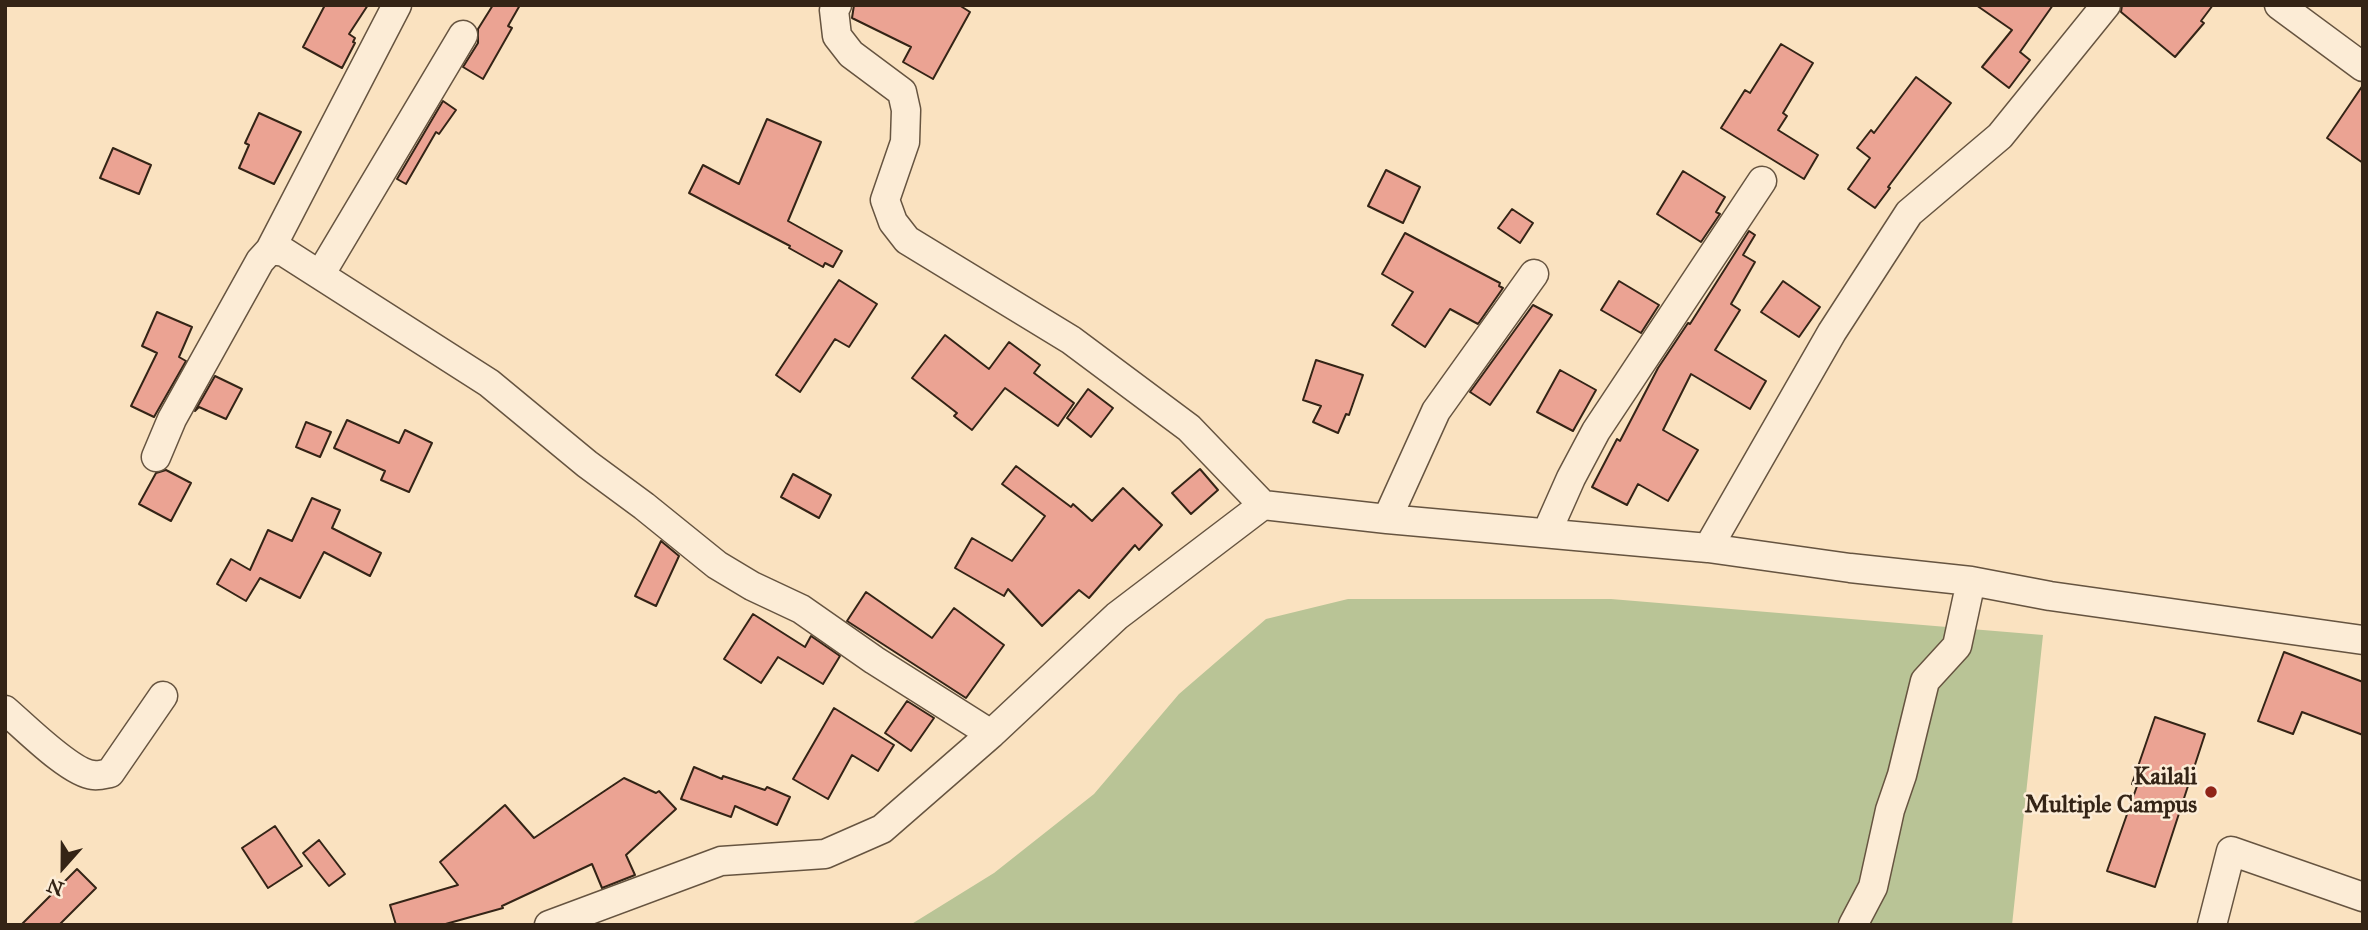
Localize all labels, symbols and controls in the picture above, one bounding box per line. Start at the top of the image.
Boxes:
place label: Kailali Multiple Campus [2025,764,2197,820]
marker: Kailali Multiple Campus [2203,784,2219,800]
north arrow [28,832,98,902]
text: N [44,873,67,901]

